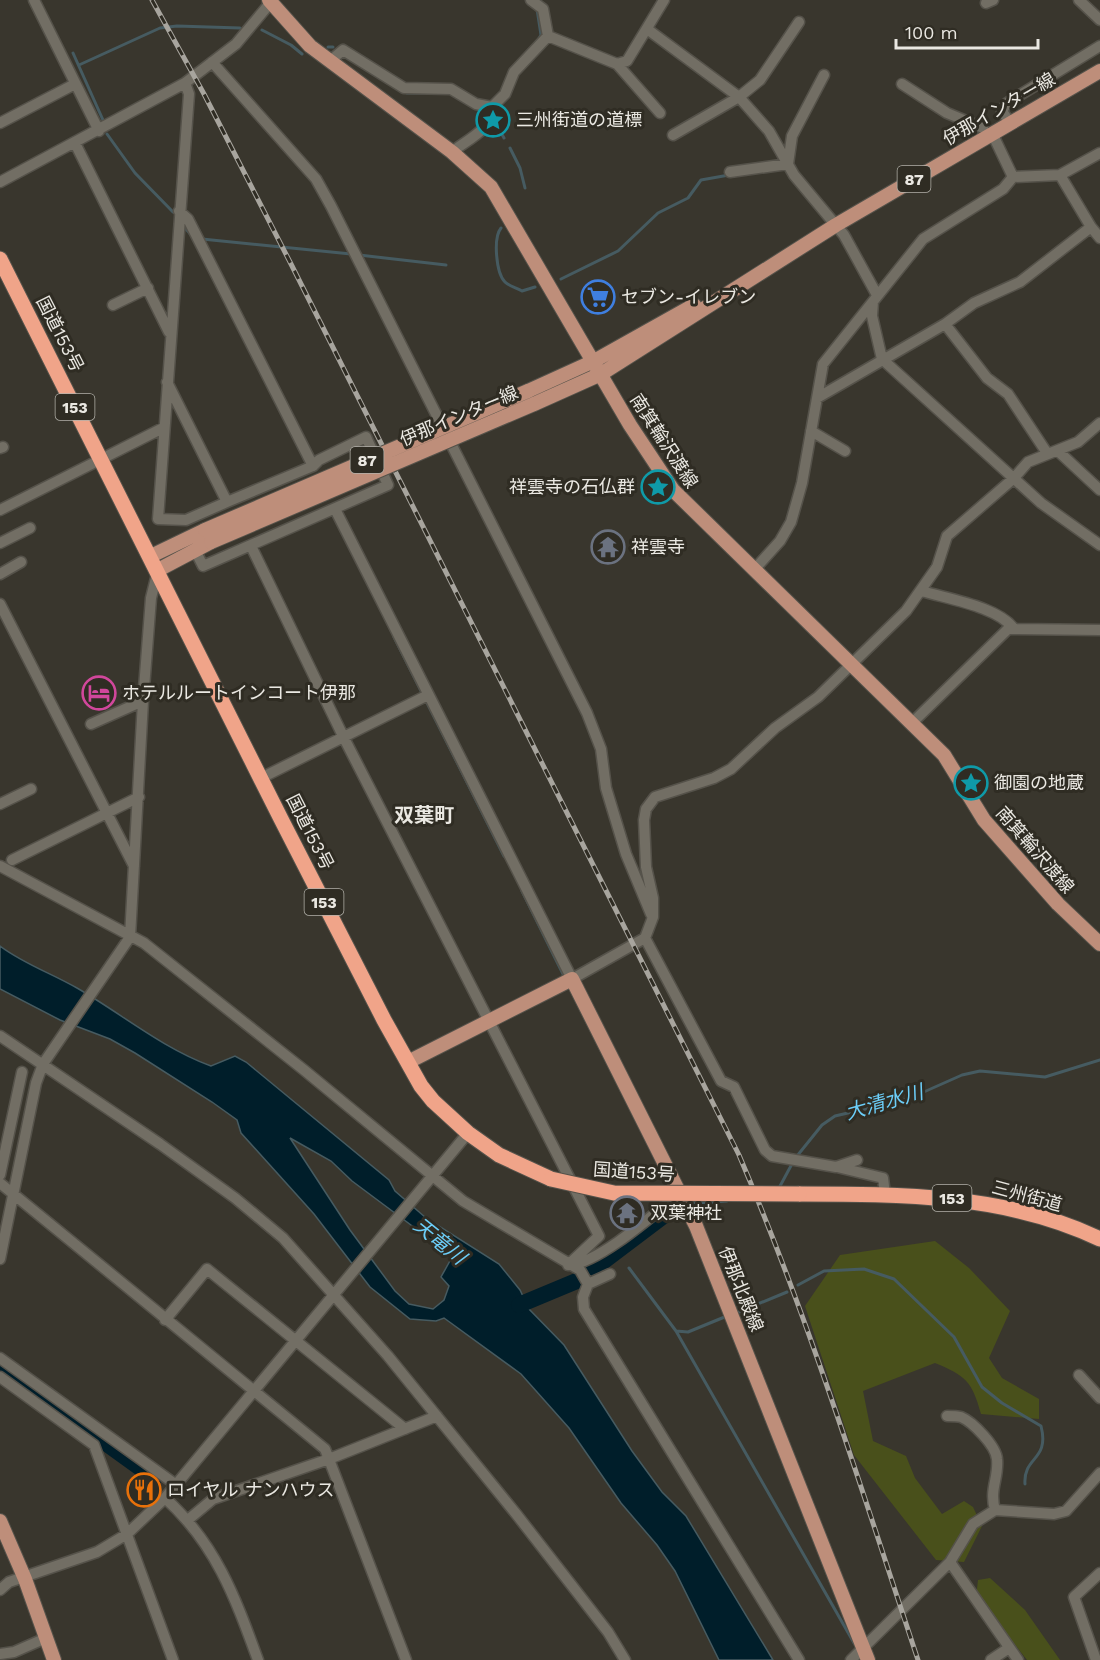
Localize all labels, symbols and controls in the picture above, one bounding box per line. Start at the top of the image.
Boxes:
scale bar [896,12,1038,50]
text: 100 m [905,22,958,43]
street label: 伊那インター線 [939,68,1059,149]
place icon: 三州街道の道標 [475,102,511,138]
place label: 三州街道の道標 [516,109,642,130]
road number: 87 [898,166,930,192]
supermarket icon: セブン-イレブン [580,279,616,315]
place label: セブン-イレブン [621,286,756,307]
street label: 国道153号 [32,292,88,375]
street label: 伊那インター線 [397,381,521,450]
street label: 南箕輪沢渡線 [626,390,703,492]
road number: 153 [56,394,94,420]
road number: 87 [350,447,384,473]
place icon: 祥雲寺の石仏群 [640,469,676,505]
place label: 祥雲寺の石仏群 [509,476,635,497]
temple icon: 祥雲寺 [590,529,626,565]
place label: 祥雲寺 [631,536,685,557]
hotel icon: ホテルルートインコート伊那 [81,675,117,711]
place label: ホテルルートインコート伊那 [122,682,356,703]
place icon: 御園の地蔵 [953,765,989,801]
place label: 御園の地蔵 [994,772,1084,793]
street label: 国道153号 [282,790,338,873]
street label: 南箕輪沢渡線 [992,802,1079,897]
district label: 双葉町 [394,803,454,827]
road number: 153 [304,889,344,915]
water label: 大清水川 [842,1079,928,1125]
street label: 国道153号 [592,1158,676,1185]
street label: 三州街道 [990,1176,1065,1215]
road number: 153 [932,1185,972,1211]
temple icon: 双葉神社 [609,1195,645,1231]
place label: 双葉神社 [650,1202,722,1223]
water label: 天竜川 [409,1213,472,1270]
street label: 伊那北殿線 [715,1243,768,1334]
restaurant icon: ロイヤル ナンハウス [126,1472,162,1508]
place label: ロイヤル ナンハウス [167,1479,335,1500]

